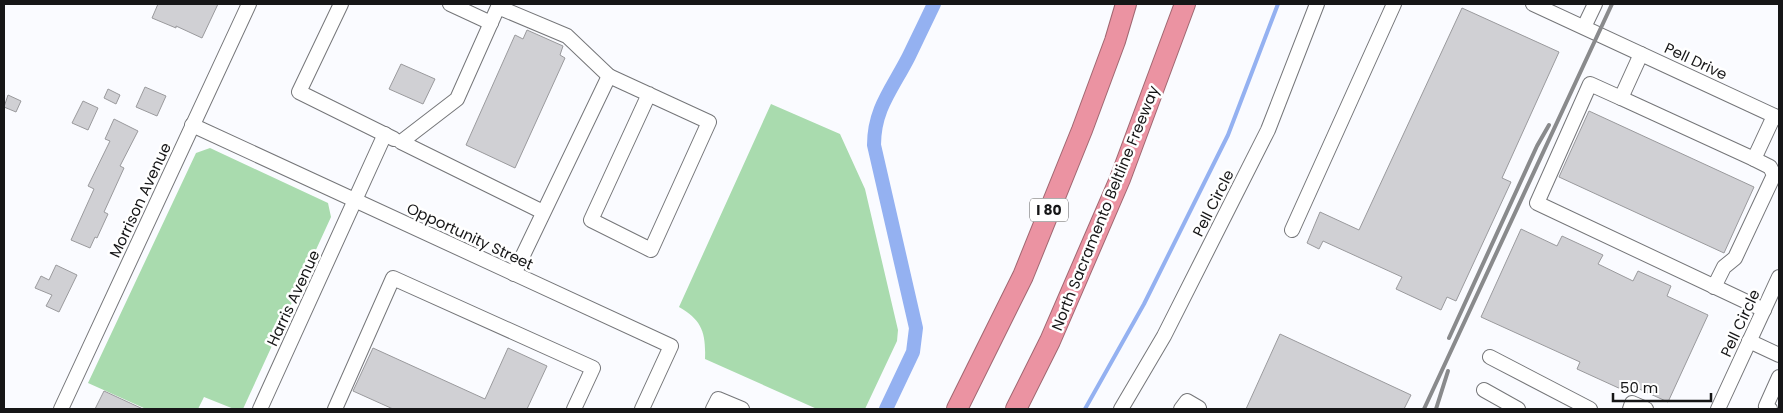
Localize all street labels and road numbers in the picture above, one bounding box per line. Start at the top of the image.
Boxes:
street label: Pell Drive [1661,37,1731,85]
street label: North Sacramento Beltline Freeway [1046,82,1164,334]
street label: Morrison Avenue [104,139,176,261]
street label: Pell Circle [1187,166,1239,240]
street label: Opportunity Street [403,197,537,275]
road number: I 80 [1030,198,1068,222]
street label: Harris Avenue [262,247,324,349]
street label: Pell Circle [1715,286,1765,360]

